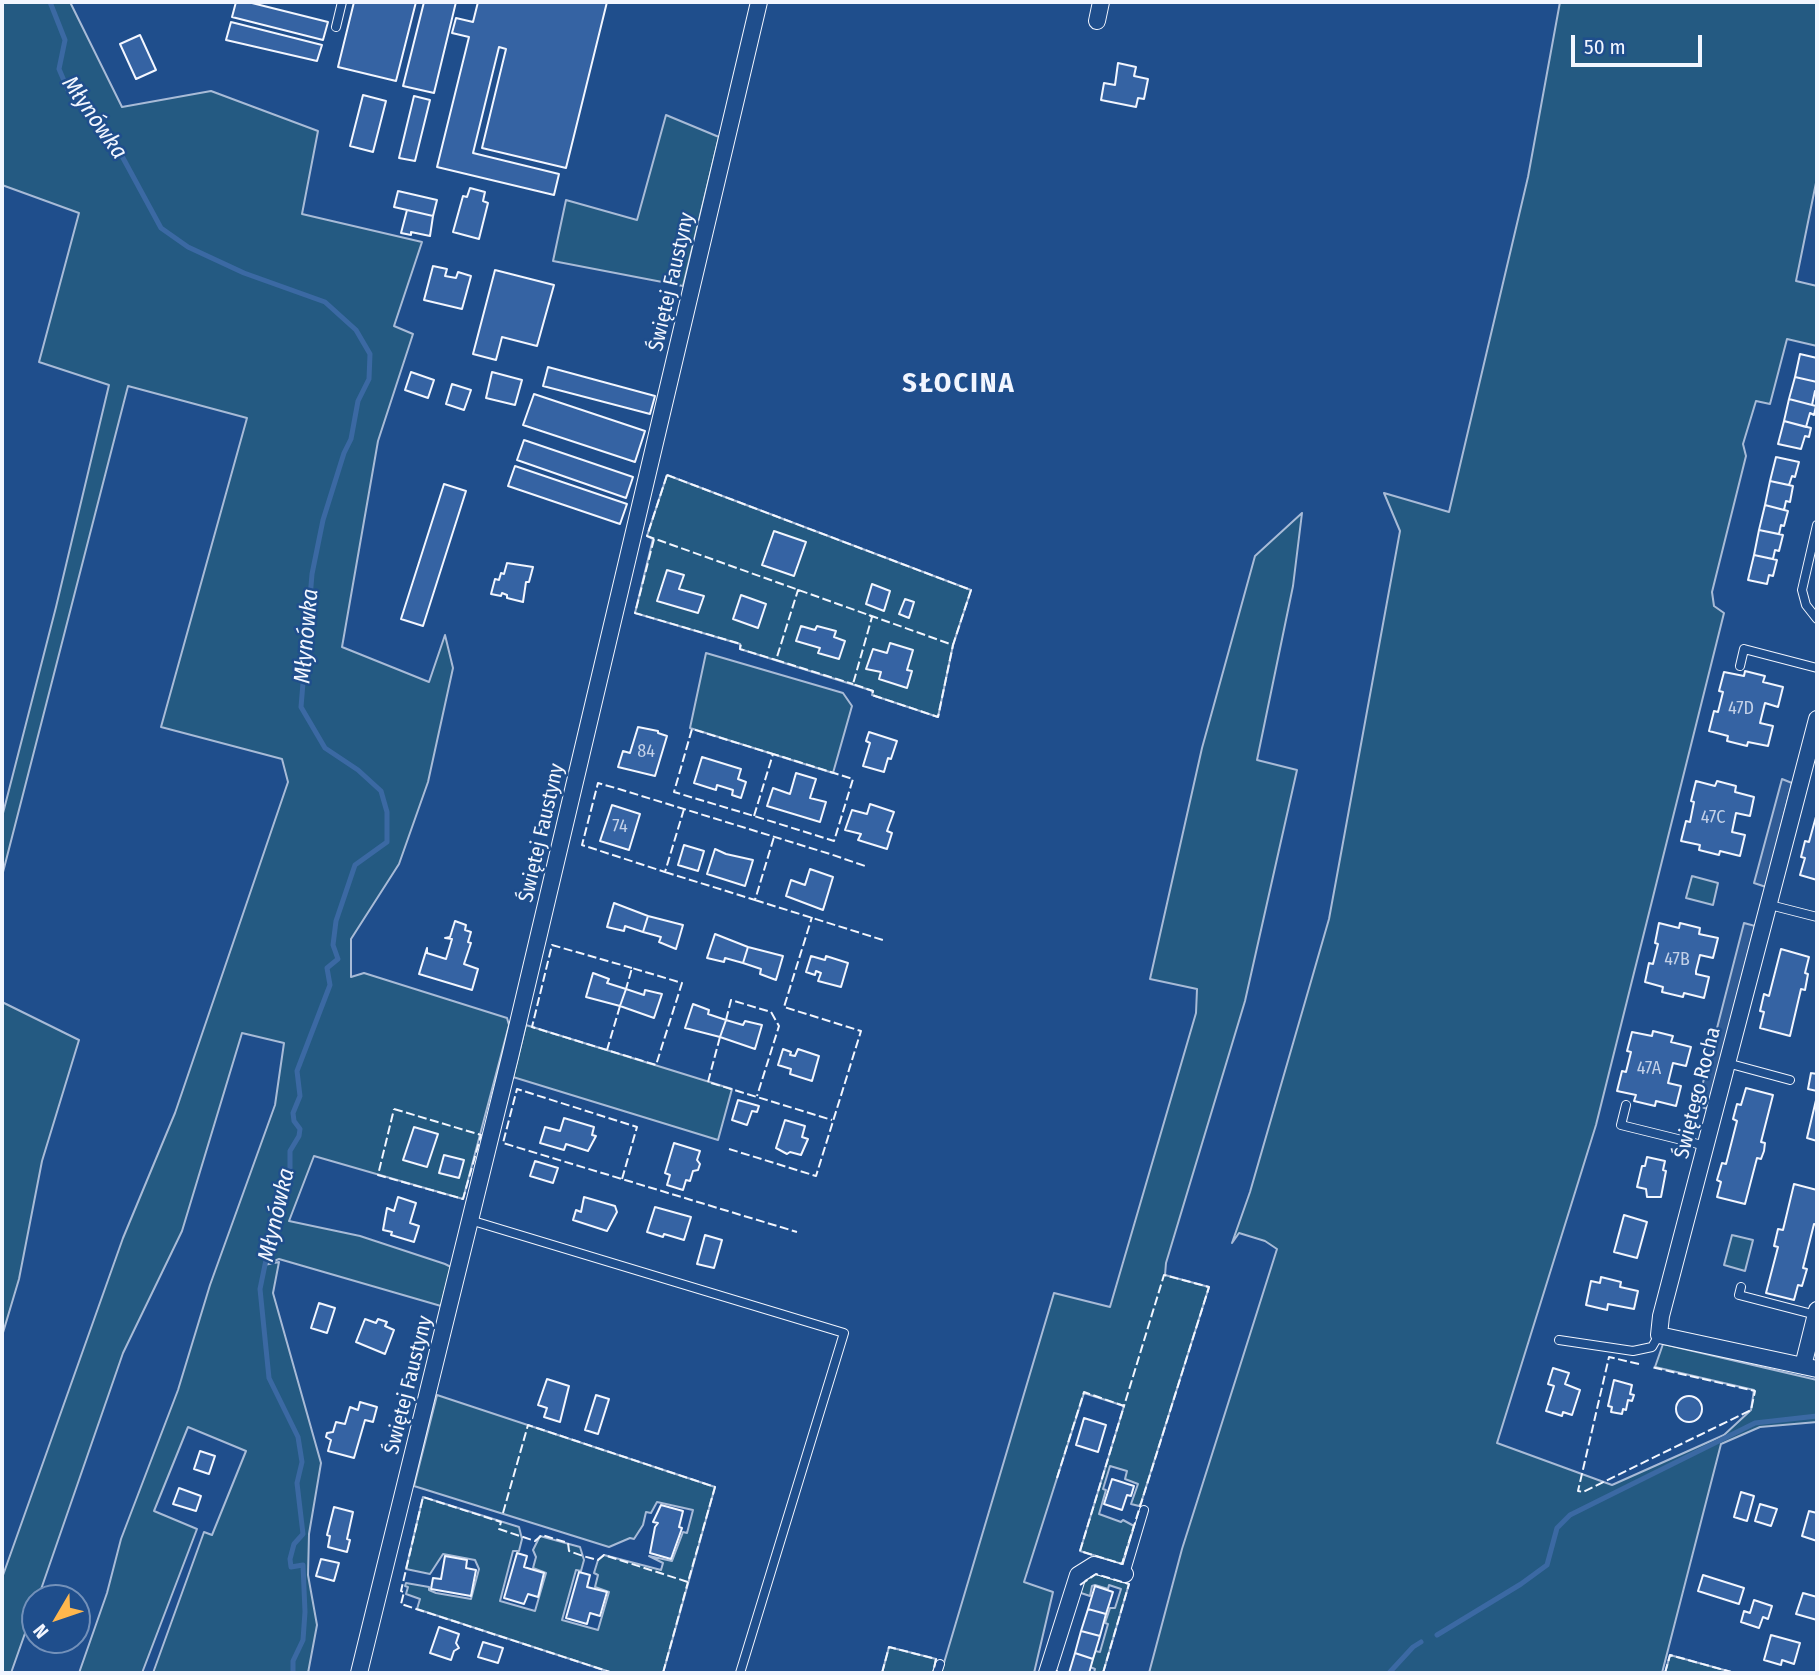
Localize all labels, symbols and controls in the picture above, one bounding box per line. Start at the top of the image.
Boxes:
scale bar [1574,21,1705,65]
text: 50 m [1584,34,1626,60]
water label: Młynówka [55,71,133,165]
street label: Świętej Faustyny [644,210,700,354]
district label: SŁOCINA [903,367,1015,401]
water label: Młynówka [289,587,325,685]
house number: 47D [1728,698,1754,720]
house number: 84 [637,741,655,763]
street label: Świętej Faustyny [514,761,570,905]
house number: 47C [1701,807,1725,829]
house number: 74 [612,816,628,838]
house number: 47B [1664,949,1690,971]
street label: Świętego Rocha [1669,1025,1727,1161]
house number: 47A [1637,1058,1661,1080]
water label: Młynówka [253,1166,301,1264]
street label: Świętej Faustyny [380,1313,438,1457]
north arrow [21,1584,91,1654]
text: N [28,1620,53,1643]

